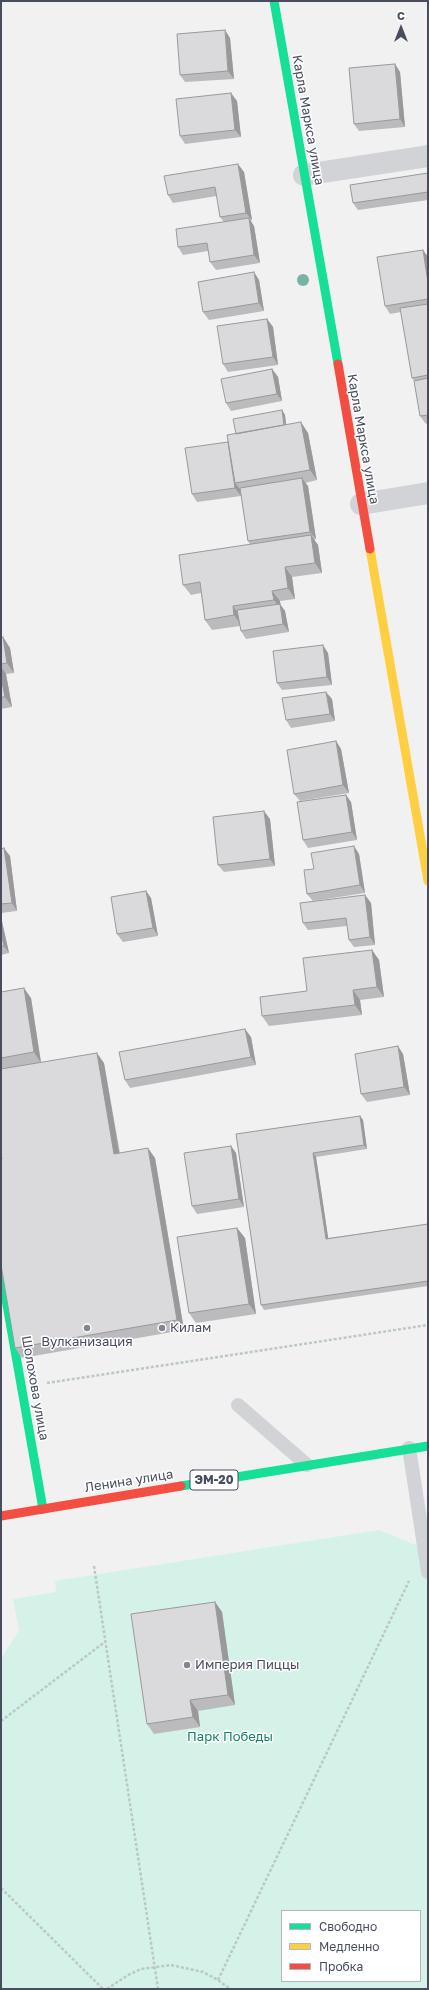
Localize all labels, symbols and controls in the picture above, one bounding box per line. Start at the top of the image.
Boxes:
north arrow [381,8,421,48]
text: С [397,9,405,22]
street label: Карла Маркса улица [289,54,327,186]
street label: Карла Маркса улица [344,373,382,505]
place label: Килам [170,1320,211,1336]
marker: Вулканизация [82,1323,92,1333]
marker: Килам [157,1323,167,1333]
street label: Шолохова улица [18,1334,52,1442]
place label: Вулканизация [41,1334,133,1350]
street label: Ленина улица [84,1466,174,1496]
road number: ЭМ-20 [190,1470,238,1490]
place label: Империя Пиццы [195,1657,299,1673]
marker: Империя Пиццы [182,1660,192,1670]
park label: Парк Победы [187,1729,273,1745]
legend [281,1910,421,1982]
text: Свободно [319,1919,377,1934]
text: Медленно [319,1939,379,1954]
text: Пробка [319,1959,363,1974]

